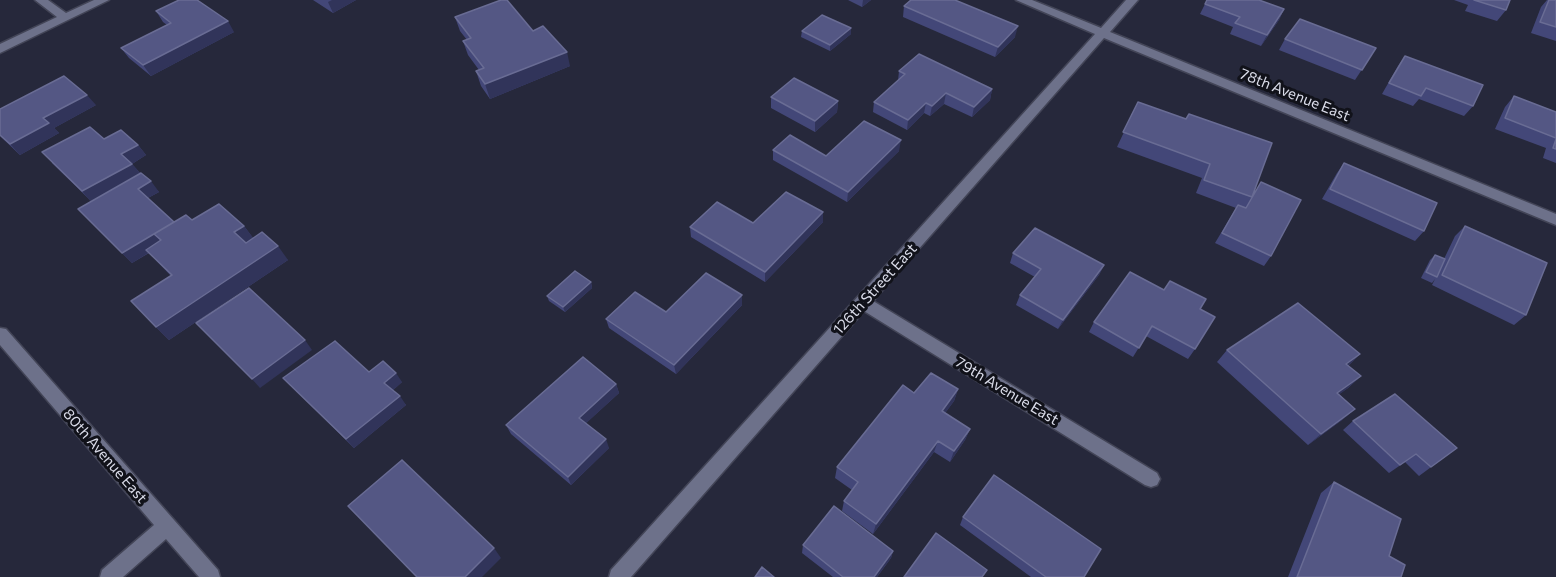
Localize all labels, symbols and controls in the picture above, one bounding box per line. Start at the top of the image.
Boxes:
street label: 78th Avenue East [1237,65,1353,125]
street label: 126th Street East [829,240,921,338]
street label: 79th Avenue East [952,353,1062,429]
street label: 80th Avenue East [59,405,151,507]

